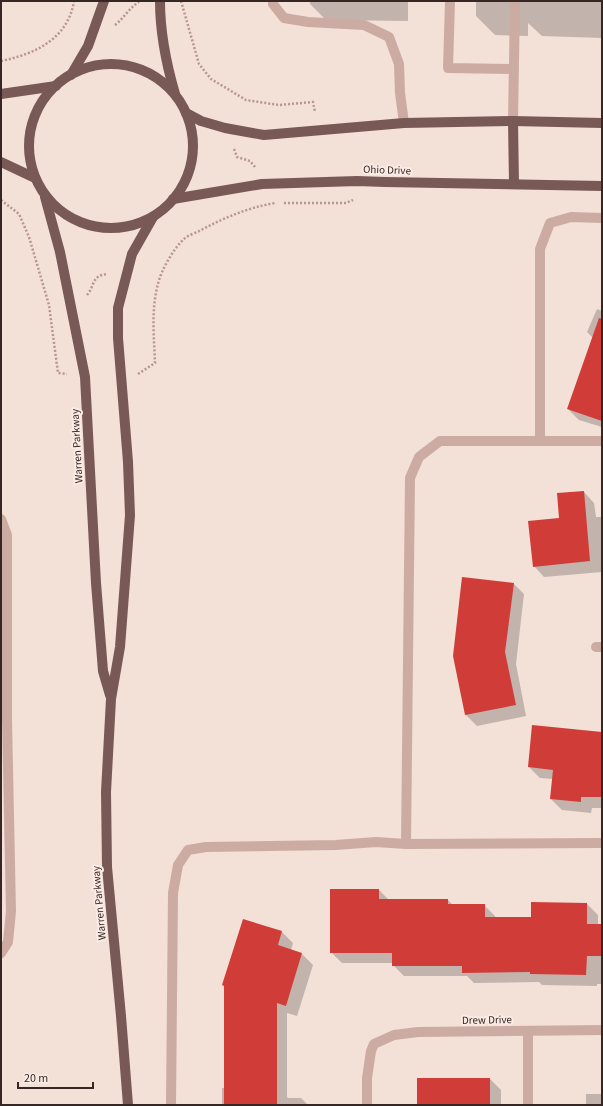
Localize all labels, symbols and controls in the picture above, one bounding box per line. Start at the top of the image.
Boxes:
street label: Ohio Drive [363,162,412,178]
street label: Warren Parkway [68,409,86,483]
street label: Warren Parkway [88,865,110,941]
street label: Drew Drive [462,1012,513,1028]
scale bar [18,1064,93,1090]
text: 20 m [24,1070,48,1087]

